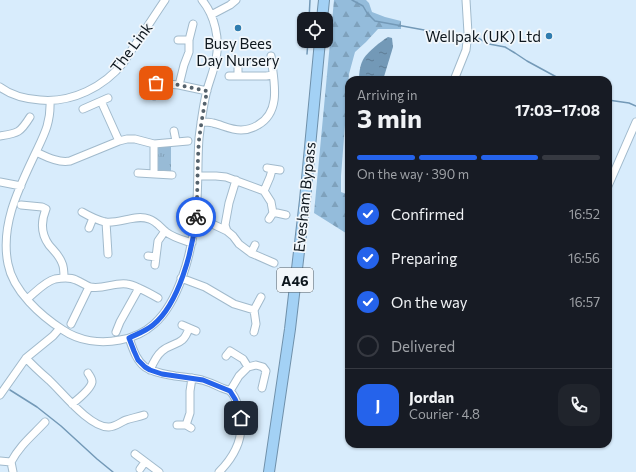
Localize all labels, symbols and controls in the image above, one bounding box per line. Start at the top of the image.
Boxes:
map controls [297,12,333,48]
button: locate [297,12,333,48]
street label: The Link [106,18,156,76]
marker: Busy Bees Day Nursery [233,23,243,33]
place label: Wellpak (UK) Ltd [425,27,541,45]
marker: Wellpak (UK) Ltd [544,31,554,41]
place label: Busy Bees Day Nursery [196,34,280,69]
pin [139,66,173,100]
icon: bag [145,72,167,94]
text: Arriving in [357,87,417,103]
text: 17:03–17:08 [515,101,600,119]
text: 3 min [357,102,422,133]
street label: Evesham Bypass [289,141,319,253]
text: On the way · 390 m [357,166,469,182]
courier [176,197,216,237]
icon: check [357,203,379,225]
text: Confirmed [391,205,464,223]
icon: bike [185,206,207,228]
text: 16:52 [569,206,600,222]
icon: check [357,247,379,269]
text: Preparing [391,249,457,267]
text: 16:56 [568,250,600,266]
road number: A46 [277,268,313,292]
icon: check [357,291,379,313]
text: On the way [391,293,468,311]
text: 16:57 [569,294,600,310]
text: Delivered [391,337,455,355]
button: phone [558,384,600,426]
text: Jordan [409,388,454,406]
text: J [376,396,380,414]
pin [224,401,258,435]
text: Courier · 4.8 [409,406,480,422]
icon: home [230,407,252,429]

